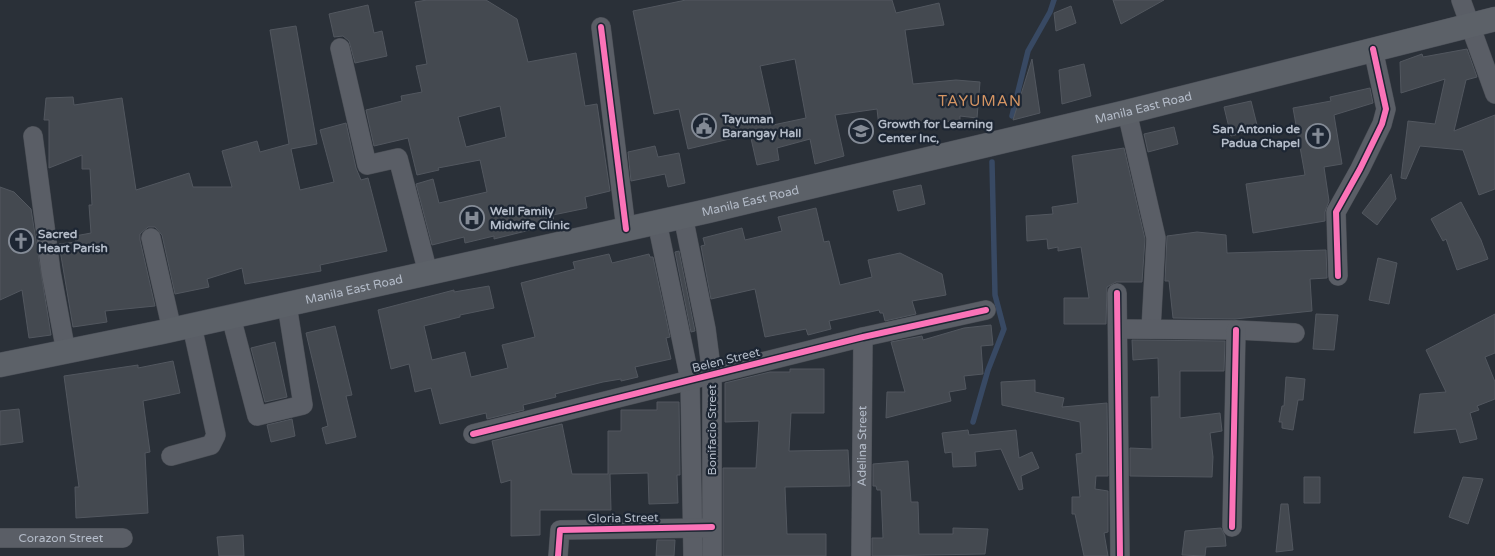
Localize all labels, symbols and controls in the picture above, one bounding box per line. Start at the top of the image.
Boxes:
street label: Manila East Road [1093,89,1193,126]
district label: TAYUMAN [938,92,1022,110]
place label: Tayuman Barangay Hall [721,112,801,141]
public building icon: Tayuman Barangay Hall [691,113,717,139]
place label: Growth for Learning Center Inc, [878,117,993,145]
school or university icon: Growth for Learning Center Inc, [848,118,874,144]
place label: San Antonio de Padua Chapel [1213,122,1300,151]
church icon: San Antonio de Padua Chapel [1305,123,1331,149]
street label: Manila East Road [700,183,800,219]
place label: Well Family Midwife Clinic [490,204,570,232]
hospital icon: Well Family Midwife Clinic [459,205,485,231]
place label: Sacred Heart Parish [38,227,108,255]
church icon: Sacred Heart Parish [8,228,34,254]
street label: Manila East Road [304,272,404,307]
street label: Belen Street [691,345,762,375]
street label: Bonifacio Street [705,384,719,476]
street label: Adelina Street [855,405,869,486]
street label: Gloria Street [587,510,659,526]
street label: Corazon Street [19,531,104,545]

